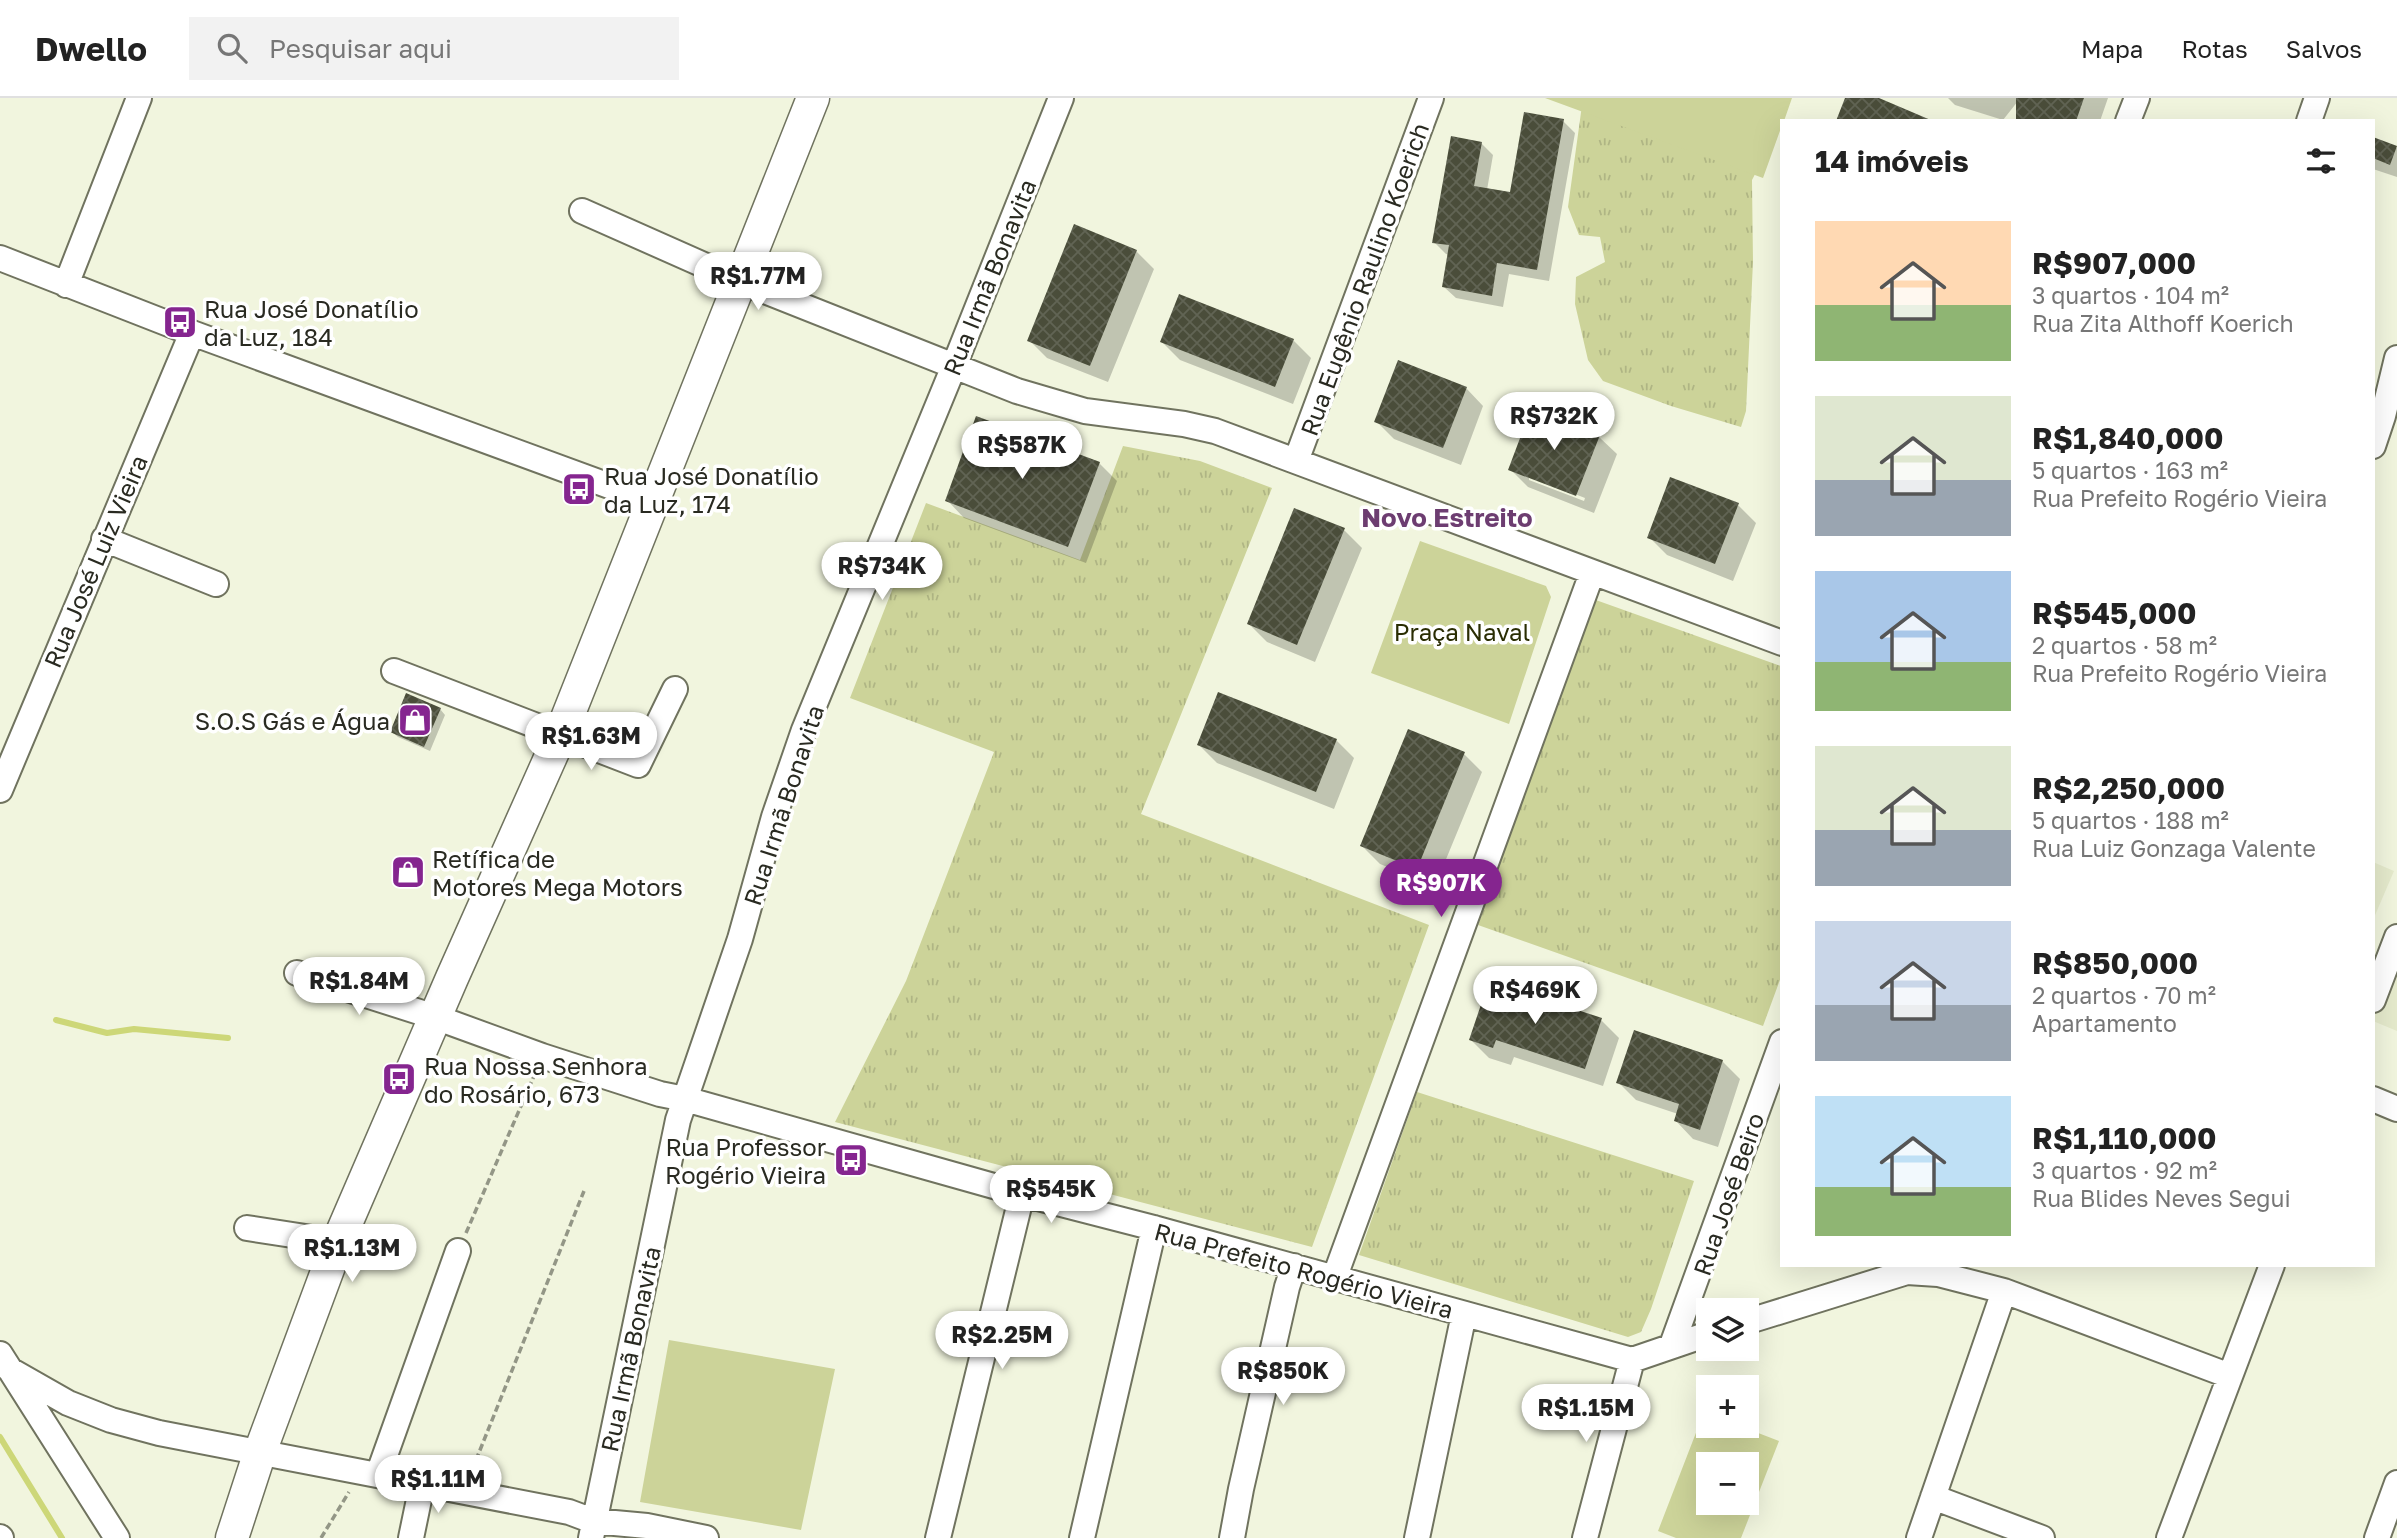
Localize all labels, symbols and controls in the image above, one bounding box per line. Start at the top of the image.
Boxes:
search box [189,17,679,80]
text: Dwello [35,29,147,68]
icon: search [213,29,251,67]
text: Pesquisar aqui [269,33,452,64]
text: Mapa [2081,34,2143,63]
text: Rotas [2181,34,2248,63]
text: Salvos [2286,34,2362,63]
street label: Rua Eugênio Raulino Koerich [1294,119,1434,439]
icon: filters [2302,142,2340,180]
text: 14 imóveis [1815,143,1969,179]
street label: Rua Irmã Bonavita [936,175,1042,379]
text: R$907,000 [2032,245,2196,281]
icon: home [1871,249,1955,333]
pin: R$1.77M [693,252,823,312]
text: R$1.77M [710,261,806,289]
text: 3 quartos · 104 m² [2032,281,2229,309]
place label: Rua José Donatílio da Luz, 184 [204,294,419,351]
bus stop icon: Rua José Donatílio da Luz, 184 [161,303,199,341]
text: Rua Zita Althoff Koerich [2032,309,2294,337]
pin: R$732K [1497,392,1611,452]
text: R$732K [1510,401,1598,429]
text: R$1,840,000 [2032,420,2224,456]
pin: R$587K [965,422,1079,481]
icon: home [1871,424,1955,508]
text: R$587K [977,430,1067,458]
street label: Rua José Luiz Vieira [37,450,153,672]
text: 5 quartos · 163 m² [2032,456,2228,484]
place label: Rua José Donatílio da Luz, 174 [604,461,819,518]
bus stop icon: Rua José Donatílio da Luz, 174 [560,470,598,508]
text: Rua Prefeito Rogério Vieira [2032,484,2327,512]
district label: Novo Estreito [1361,502,1533,533]
pin: R$734K [825,542,939,602]
text: R$734K [837,551,927,579]
text: R$545,000 [2032,595,2196,631]
icon: home [1871,599,1955,683]
park label: Praça Naval [1394,617,1530,646]
text: 2 quartos · 58 m² [2032,631,2217,659]
text: Rua Prefeito Rogério Vieira [2032,659,2327,687]
shop icon: S.O.S Gás e Água [396,701,434,739]
street label: Rua Irmã Bonavita [737,701,829,909]
place label: S.O.S Gás e Água [195,706,390,735]
pin: R$1.63M [526,712,656,772]
text: R$1.63M [541,721,641,749]
text: R$2,250,000 [2032,770,2225,806]
icon: home [1871,774,1955,858]
text: 5 quartos · 188 m² [2032,806,2229,834]
text: Rua Luiz Gonzaga Valente [2032,834,2316,862]
place label: Retífica de Motores Mega Motors [432,844,683,901]
shop icon: Retífica de Motores Mega Motors [389,853,427,891]
pin: R$907K [1384,860,1498,919]
text: R$907K [1396,868,1486,896]
text: R$850,000 [2032,945,2198,981]
icon: home [1871,949,1955,1033]
pin: R$1.84M [294,958,424,1017]
text: R$1.84M [309,966,409,994]
pin: R$469K [1478,967,1592,1026]
text: R$469K [1489,975,1581,1003]
text: 2 quartos · 70 m² [2032,981,2216,1009]
text: Apartamento [2032,1009,2177,1037]
place label: Rua Nossa Senhora do Rosário, 673 [424,1051,647,1108]
bus stop icon: Rua Nossa Senhora do Rosário, 673 [380,1060,418,1098]
street label: Rua José Beiro [1687,1109,1769,1279]
text: R$1,110,000 [2032,1120,2217,1156]
icon: home [1871,1124,1955,1208]
place label: Rua Professor Rogério Vieira [665,1132,826,1189]
bus stop icon: Rua Professor Rogério Vieira [832,1141,870,1179]
text: 3 quartos · 92 m² [2032,1156,2217,1184]
pin: R$545K [994,1166,1108,1225]
text: R$545K [1006,1174,1096,1202]
text: Rua Blides Neves Segui [2032,1184,2291,1212]
street label: Rua Prefeito Rogério Vieira [1151,1216,1457,1324]
pin: R$1.13M [287,1224,417,1284]
text: R$1.13M [304,1233,400,1261]
street label: Rua Irmã Bonavita [594,1244,666,1454]
map controls [1696,1298,1759,1515]
button: layers [1696,1298,1759,1361]
pin: R$2.25M [937,1312,1067,1371]
text: R$2.25M [951,1320,1053,1348]
pin: R$850K [1226,1348,1340,1407]
text: R$850K [1237,1356,1329,1384]
button: + [1696,1375,1759,1438]
pin: R$1.15M [1521,1384,1651,1444]
text: R$1.15M [1538,1393,1634,1421]
button: − [1696,1452,1759,1515]
pin: R$1.11M [373,1456,503,1515]
text: R$1.11M [391,1464,485,1492]

